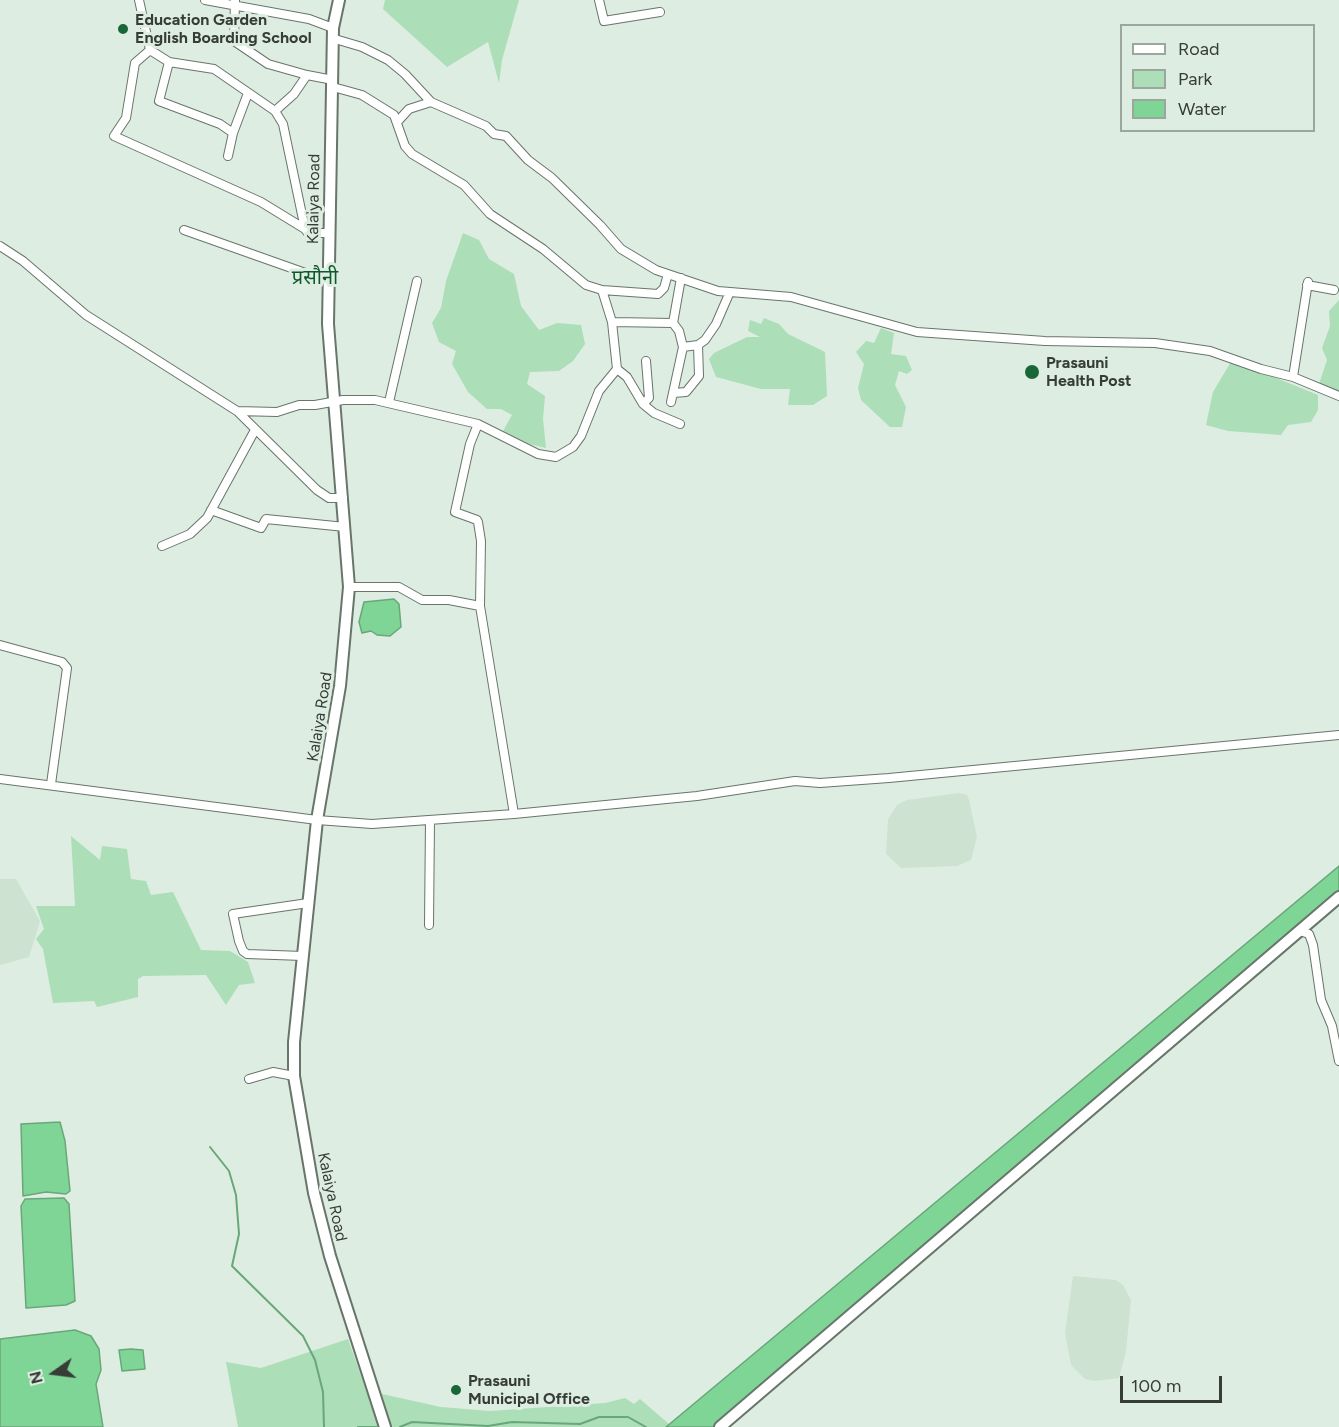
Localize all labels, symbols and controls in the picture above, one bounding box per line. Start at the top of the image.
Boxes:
place label: Education Garden English Boarding School [135,10,312,48]
marker: Education Garden English Boarding School [116,22,130,36]
legend [1120,24,1315,132]
text: Road [1178,38,1219,60]
text: Park [1178,68,1212,90]
text: Water [1178,98,1226,120]
street label: Kalaiya Road [304,154,324,244]
district label: प्रसौनी [292,266,338,290]
place label: Prasauni Health Post [1046,353,1131,391]
marker: Prasauni Health Post [1023,363,1041,381]
street label: Kalaiya Road [303,671,337,763]
street label: Kalaiya Road [313,1151,351,1243]
north arrow [24,1343,84,1403]
scale bar [1123,1364,1225,1402]
text: N [25,1369,47,1386]
place label: Prasauni Municipal Office [468,1371,590,1409]
text: 100 m [1131,1375,1181,1397]
marker: Prasauni Municipal Office [449,1383,463,1397]

